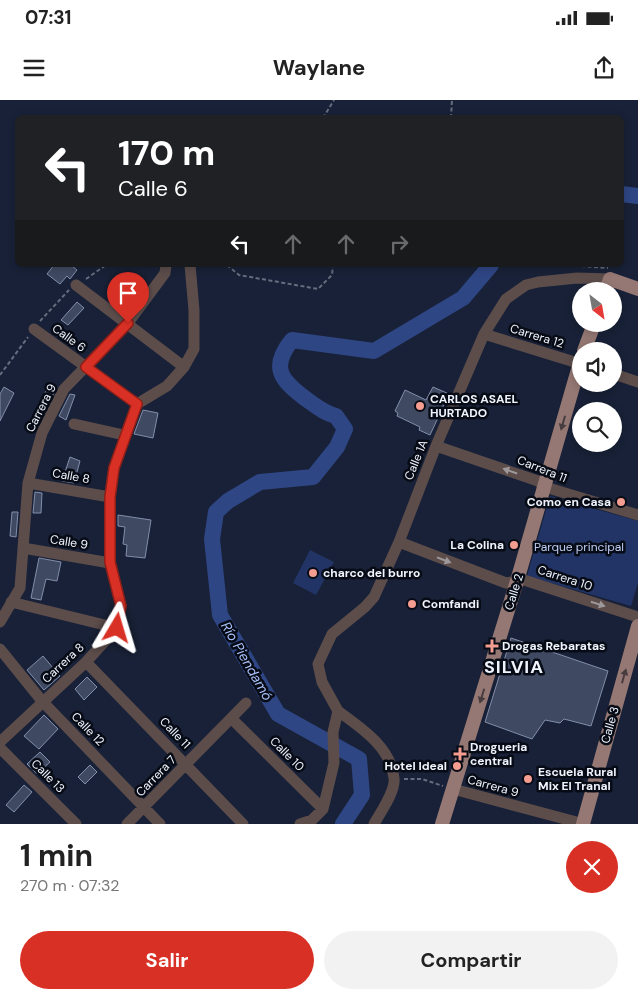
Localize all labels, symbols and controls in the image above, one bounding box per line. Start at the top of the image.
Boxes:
text: 07:31 [25,5,72,30]
text: Waylane [273,53,365,82]
icon: menu [20,54,48,82]
icon: share [590,54,618,82]
text: 170 m [118,130,215,176]
icon: left [35,135,100,200]
text: Calle 6 [118,174,188,203]
icon: left [226,230,254,258]
icon: ahead [279,230,307,258]
icon: ahead [332,230,360,258]
icon: right [385,230,413,258]
pin [107,272,149,323]
icon: arrive [114,279,142,307]
north arrow [572,282,622,332]
map controls [572,282,622,452]
street label: Calle 6 [49,320,89,356]
street label: Carrera 12 [508,320,566,352]
button: sound [572,342,622,392]
street label: Carrera 9 [22,381,60,435]
place label: CARLOS ASAEL HURTADO [430,391,519,421]
marker: CARLOS ASAEL HURTADO [414,400,426,412]
button: search [572,402,622,452]
one-way arrow [559,415,567,430]
street label: Calle 1A [401,437,431,483]
street label: Carrera 11 [515,452,569,486]
street label: Calle 8 [51,465,91,487]
one-way arrow [502,467,517,475]
place label: Como en Casa [527,494,611,510]
marker: Como en Casa [615,496,627,508]
street label: Calle 9 [49,531,89,553]
place label: La Colina [450,537,504,553]
marker: La Colina [508,539,520,551]
park label: Parque principal [534,539,624,555]
one-way arrow [437,556,452,564]
street label: Carrera 10 [536,562,594,594]
place label: charco del burro [323,565,420,581]
marker: charco del burro [307,567,319,579]
street label: Calle 2 [501,572,527,612]
place label: Comfandi [422,596,479,612]
marker: Comfandi [406,598,418,610]
one-way arrow [591,600,606,608]
position arrow [90,601,142,653]
water label: Río Piendamó [217,618,277,704]
place label: Drogas Rebaratas [502,638,605,654]
street label: Carrera 8 [39,639,87,687]
marker: Drogas Rebaratas [486,640,498,652]
district label: SILVIA [484,655,544,679]
one-way arrow [620,668,628,684]
one-way arrow [477,688,485,703]
street label: Calle 3 [597,705,623,745]
street label: Calle 12 [68,709,108,749]
street label: Calle 11 [156,714,194,752]
street label: Calle 10 [266,733,308,775]
place label: Drogueria central [470,739,527,769]
marker: Drogueria central [454,748,466,760]
street label: Carrera 7 [132,752,180,800]
street label: Calle 13 [28,756,68,796]
place label: Hotel Ideal [384,758,447,774]
marker: Hotel Ideal [451,760,463,772]
place label: Escuela Rural Mix El Tranal [538,764,616,794]
street label: Carrera 9 [466,772,520,800]
marker: Escuela Rural Mix El Tranal [522,773,534,785]
text: 1 min [20,836,93,875]
button: close [566,841,618,893]
text: 270 m · 07:32 [20,875,120,896]
button: Salir [20,931,314,989]
button: Compartir [324,931,618,989]

